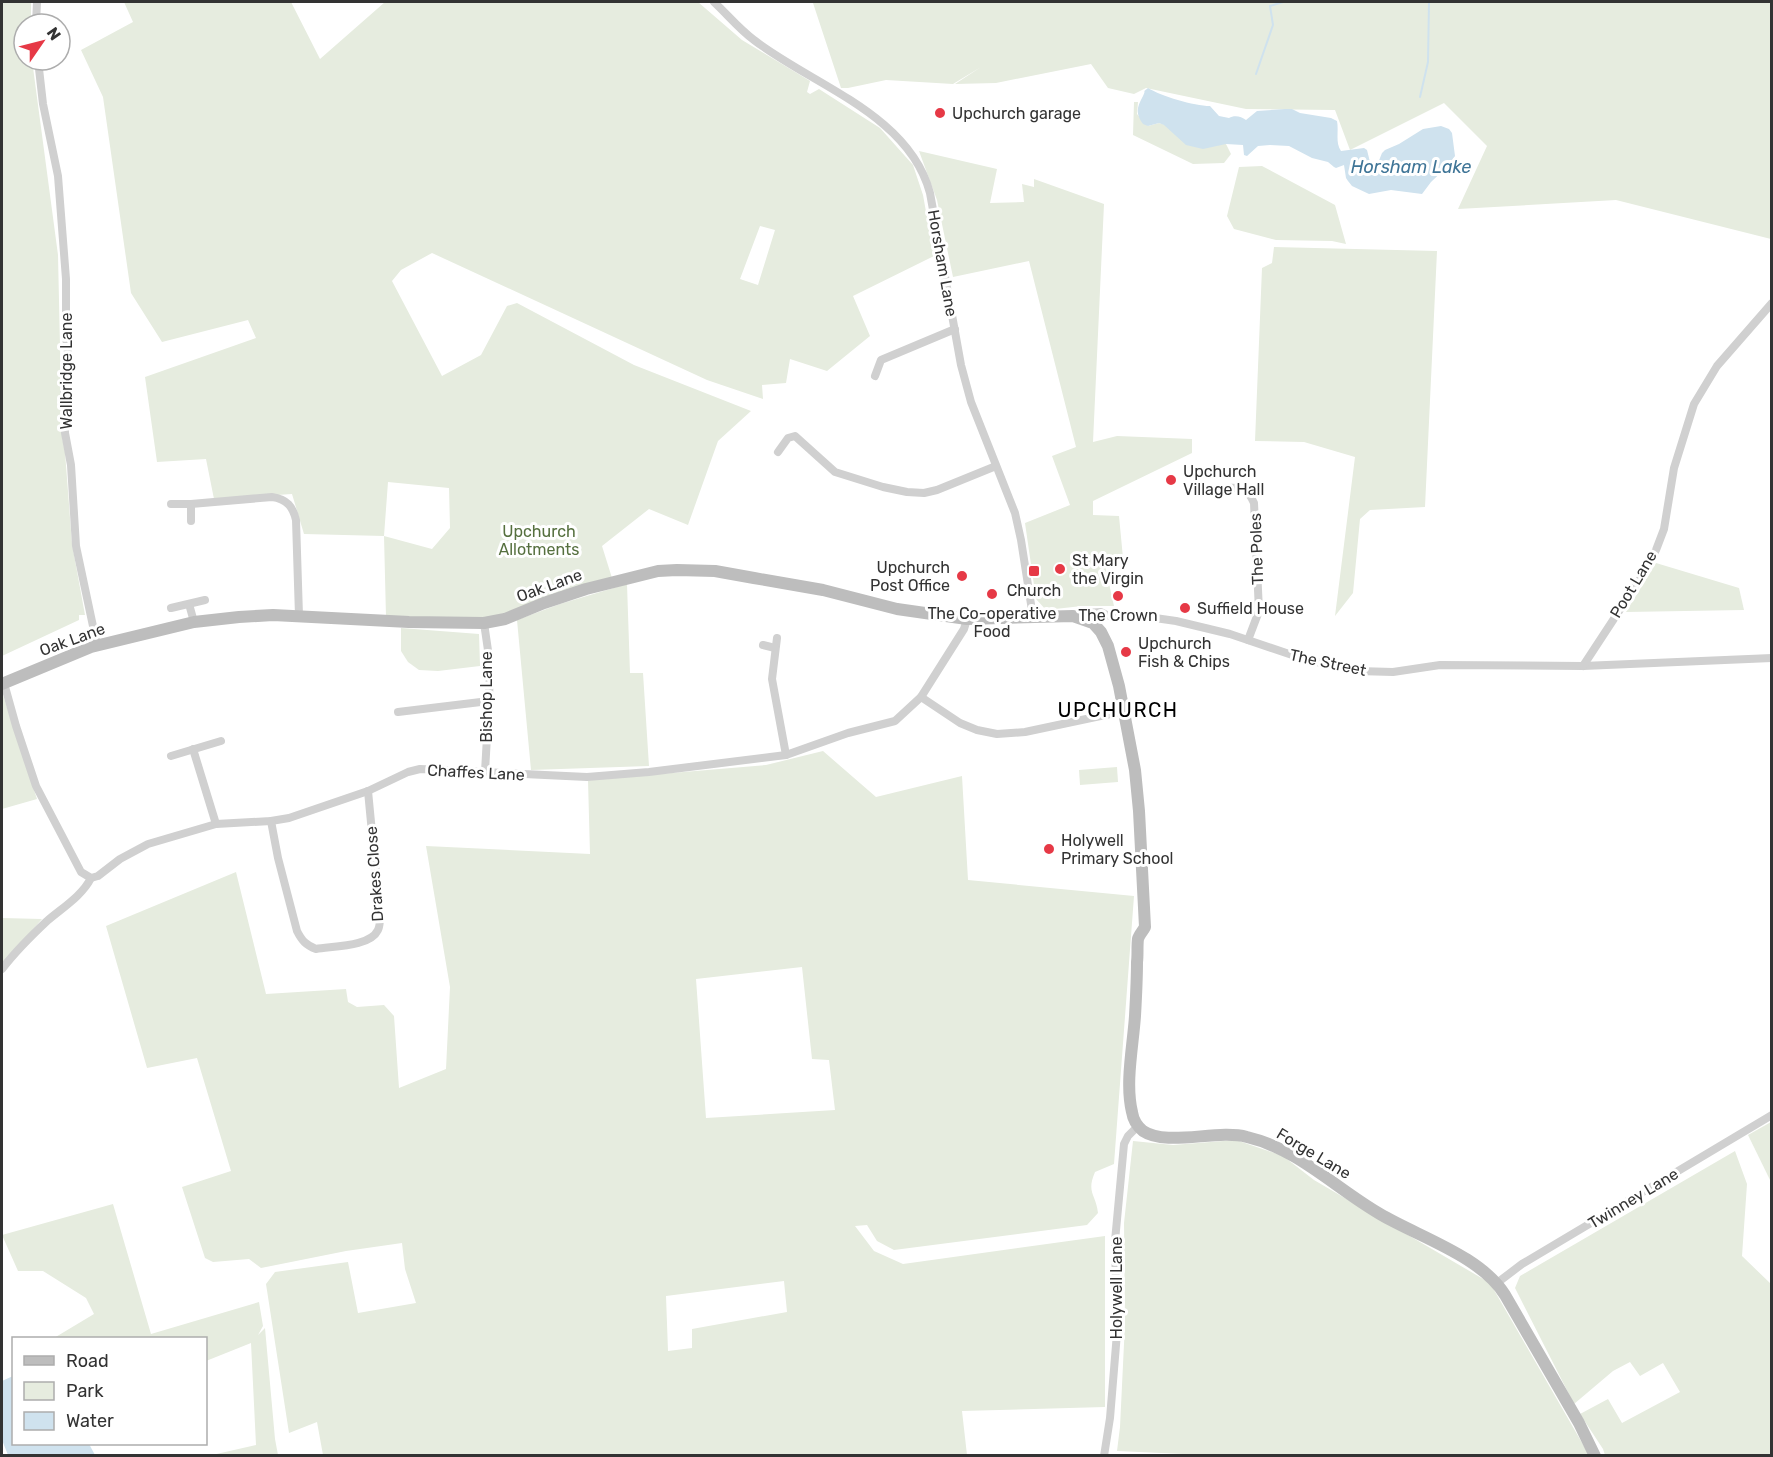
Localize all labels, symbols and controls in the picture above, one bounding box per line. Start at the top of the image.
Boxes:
north arrow [12,12,72,72]
text: N [43,24,65,44]
place label: Upchurch garage [952,104,1081,123]
marker: Upchurch garage [933,106,947,120]
water label: Horsham Lake [1351,156,1471,178]
street label: Horsham Lane [924,208,961,318]
street label: Wallbridge Lane [57,312,76,430]
place label: Upchurch Village Hall [1183,462,1264,499]
marker: Upchurch Village Hall [1164,473,1178,487]
street label: The Poles [1246,513,1267,585]
park label: Upchurch Allotments [498,522,580,559]
street label: Poot Lane [1606,547,1661,621]
place label: St Mary the Virgin [1072,551,1144,588]
place label: Upchurch Post Office [870,558,950,595]
marker: St Mary the Virgin [1053,562,1067,576]
marker: Church [1027,564,1041,578]
street label: Oak Lane [514,565,584,606]
marker: Upchurch Post Office [955,569,969,583]
place label: Church [1007,581,1061,600]
marker: The Co-operative Food [985,587,999,601]
marker: The Crown [1111,589,1125,603]
place label: Suffield House [1197,599,1304,618]
marker: Suffield House [1178,601,1192,615]
place label: The Co-operative Food [927,604,1057,641]
place label: The Crown [1078,606,1158,625]
street label: Oak Lane [37,619,107,660]
place label: Upchurch Fish & Chips [1138,634,1230,671]
marker: Upchurch Fish & Chips [1119,645,1133,659]
street label: The Street [1288,645,1368,680]
street label: Bishop Lane [477,651,496,743]
district label: UPCHURCH [1057,698,1179,722]
street label: Chaffes Lane [427,760,525,785]
street label: Drakes Close [362,826,387,922]
place label: Holywell Primary School [1061,831,1173,868]
marker: Holywell Primary School [1042,842,1056,856]
street label: Forge Lane [1273,1124,1354,1183]
street label: Twinney Lane [1585,1164,1682,1233]
street label: Holywell Lane [1107,1236,1126,1340]
legend [12,1337,207,1445]
text: Road [66,1350,109,1372]
text: Park [66,1380,104,1402]
text: Water [66,1410,114,1432]

